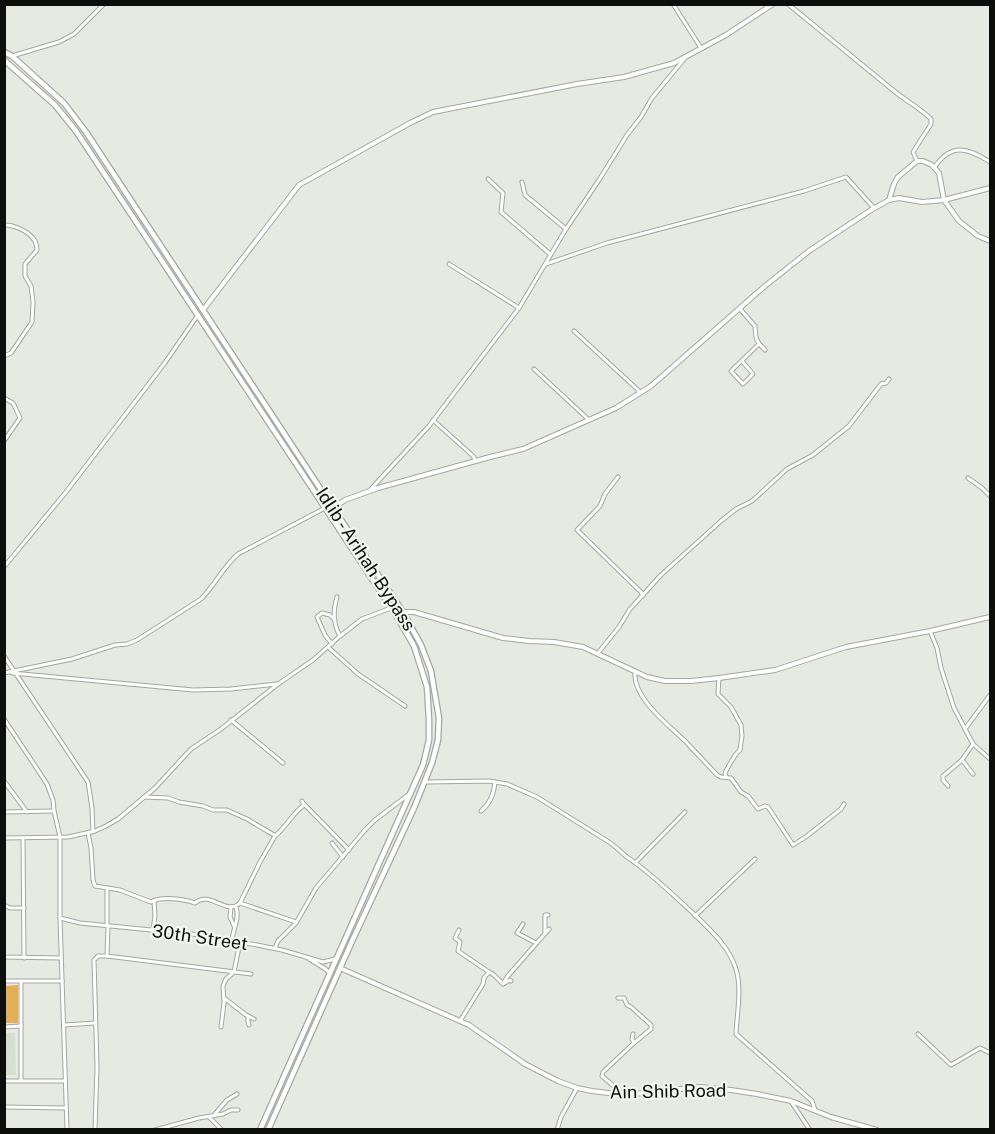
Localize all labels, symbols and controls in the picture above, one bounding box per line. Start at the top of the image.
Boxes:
street label: Idlib - Arihah Bypass [312,483,420,635]
street label: 30th Street [151,920,249,954]
street label: Ain Shib Road [609,1079,727,1103]

